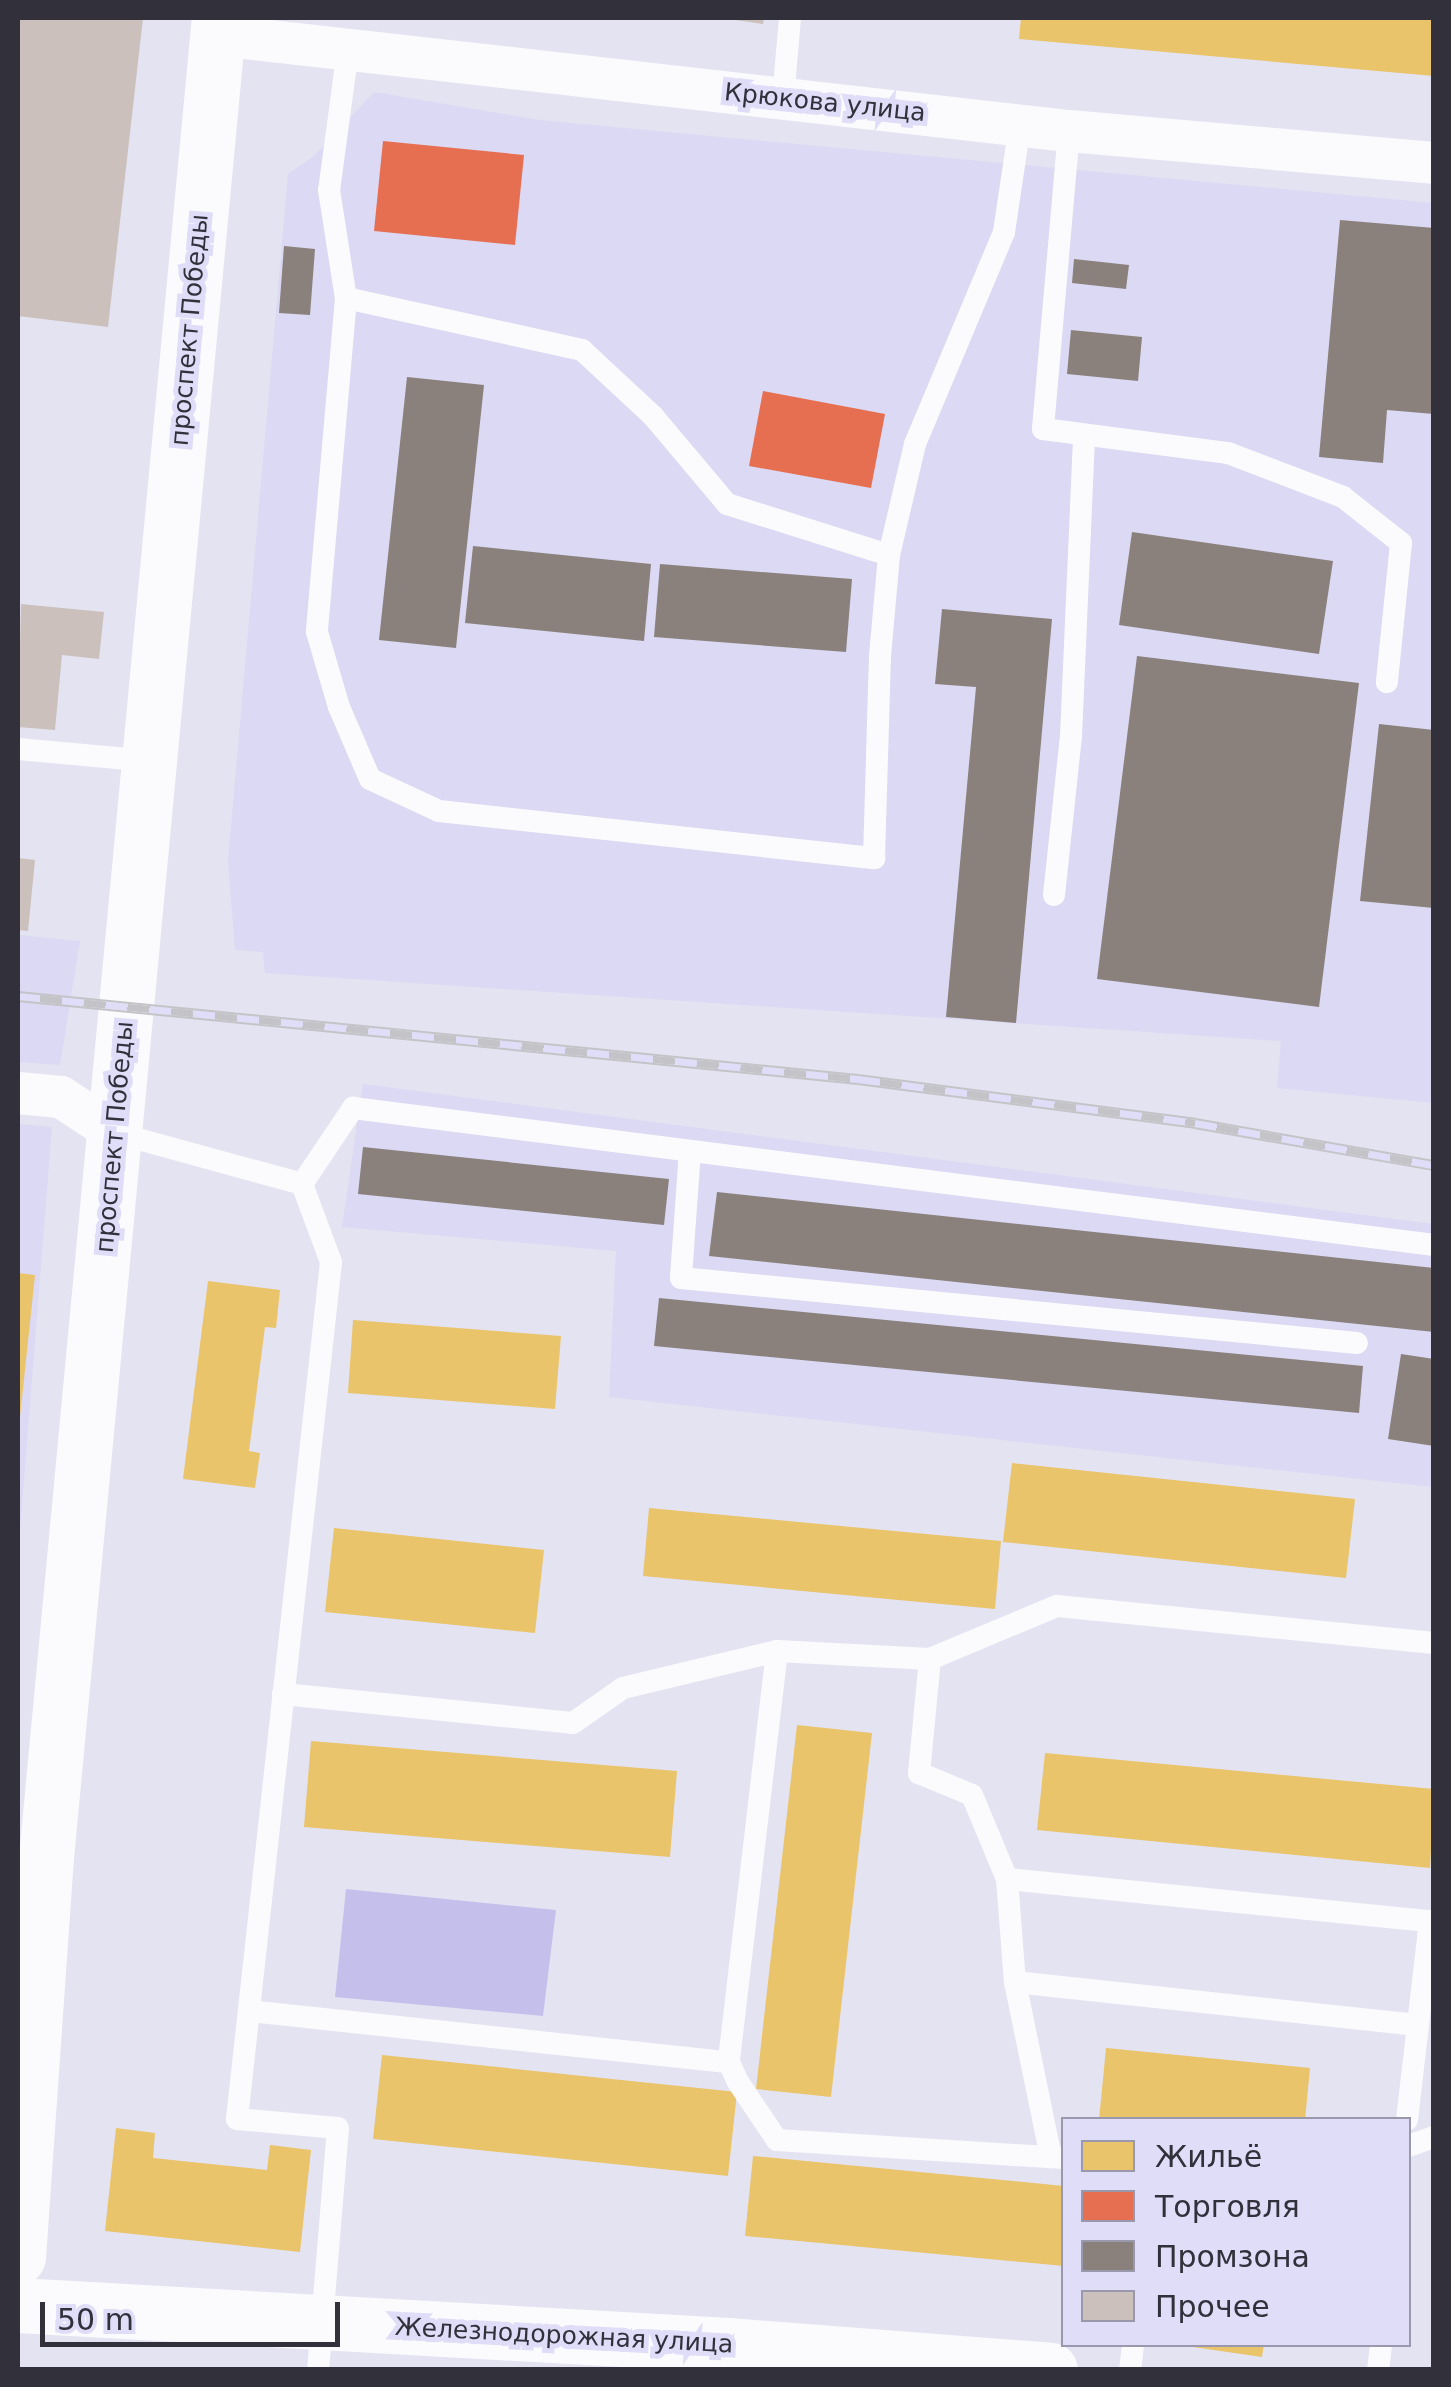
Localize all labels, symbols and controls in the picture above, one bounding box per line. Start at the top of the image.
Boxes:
street label: Крюкова улица [723,78,927,128]
street label: проспект Победы [165,213,215,447]
street label: проспект Победы [90,1020,140,1254]
legend [1061,2117,1411,2347]
text: Жильё [1155,2139,1262,2174]
text: Торговля [1155,2189,1300,2224]
text: Промзона [1155,2239,1310,2274]
scale bar [45,2282,345,2344]
text: Прочее [1155,2289,1270,2324]
text: 50 m [57,2302,134,2337]
street label: Железнодорожная улица [394,2312,734,2360]

